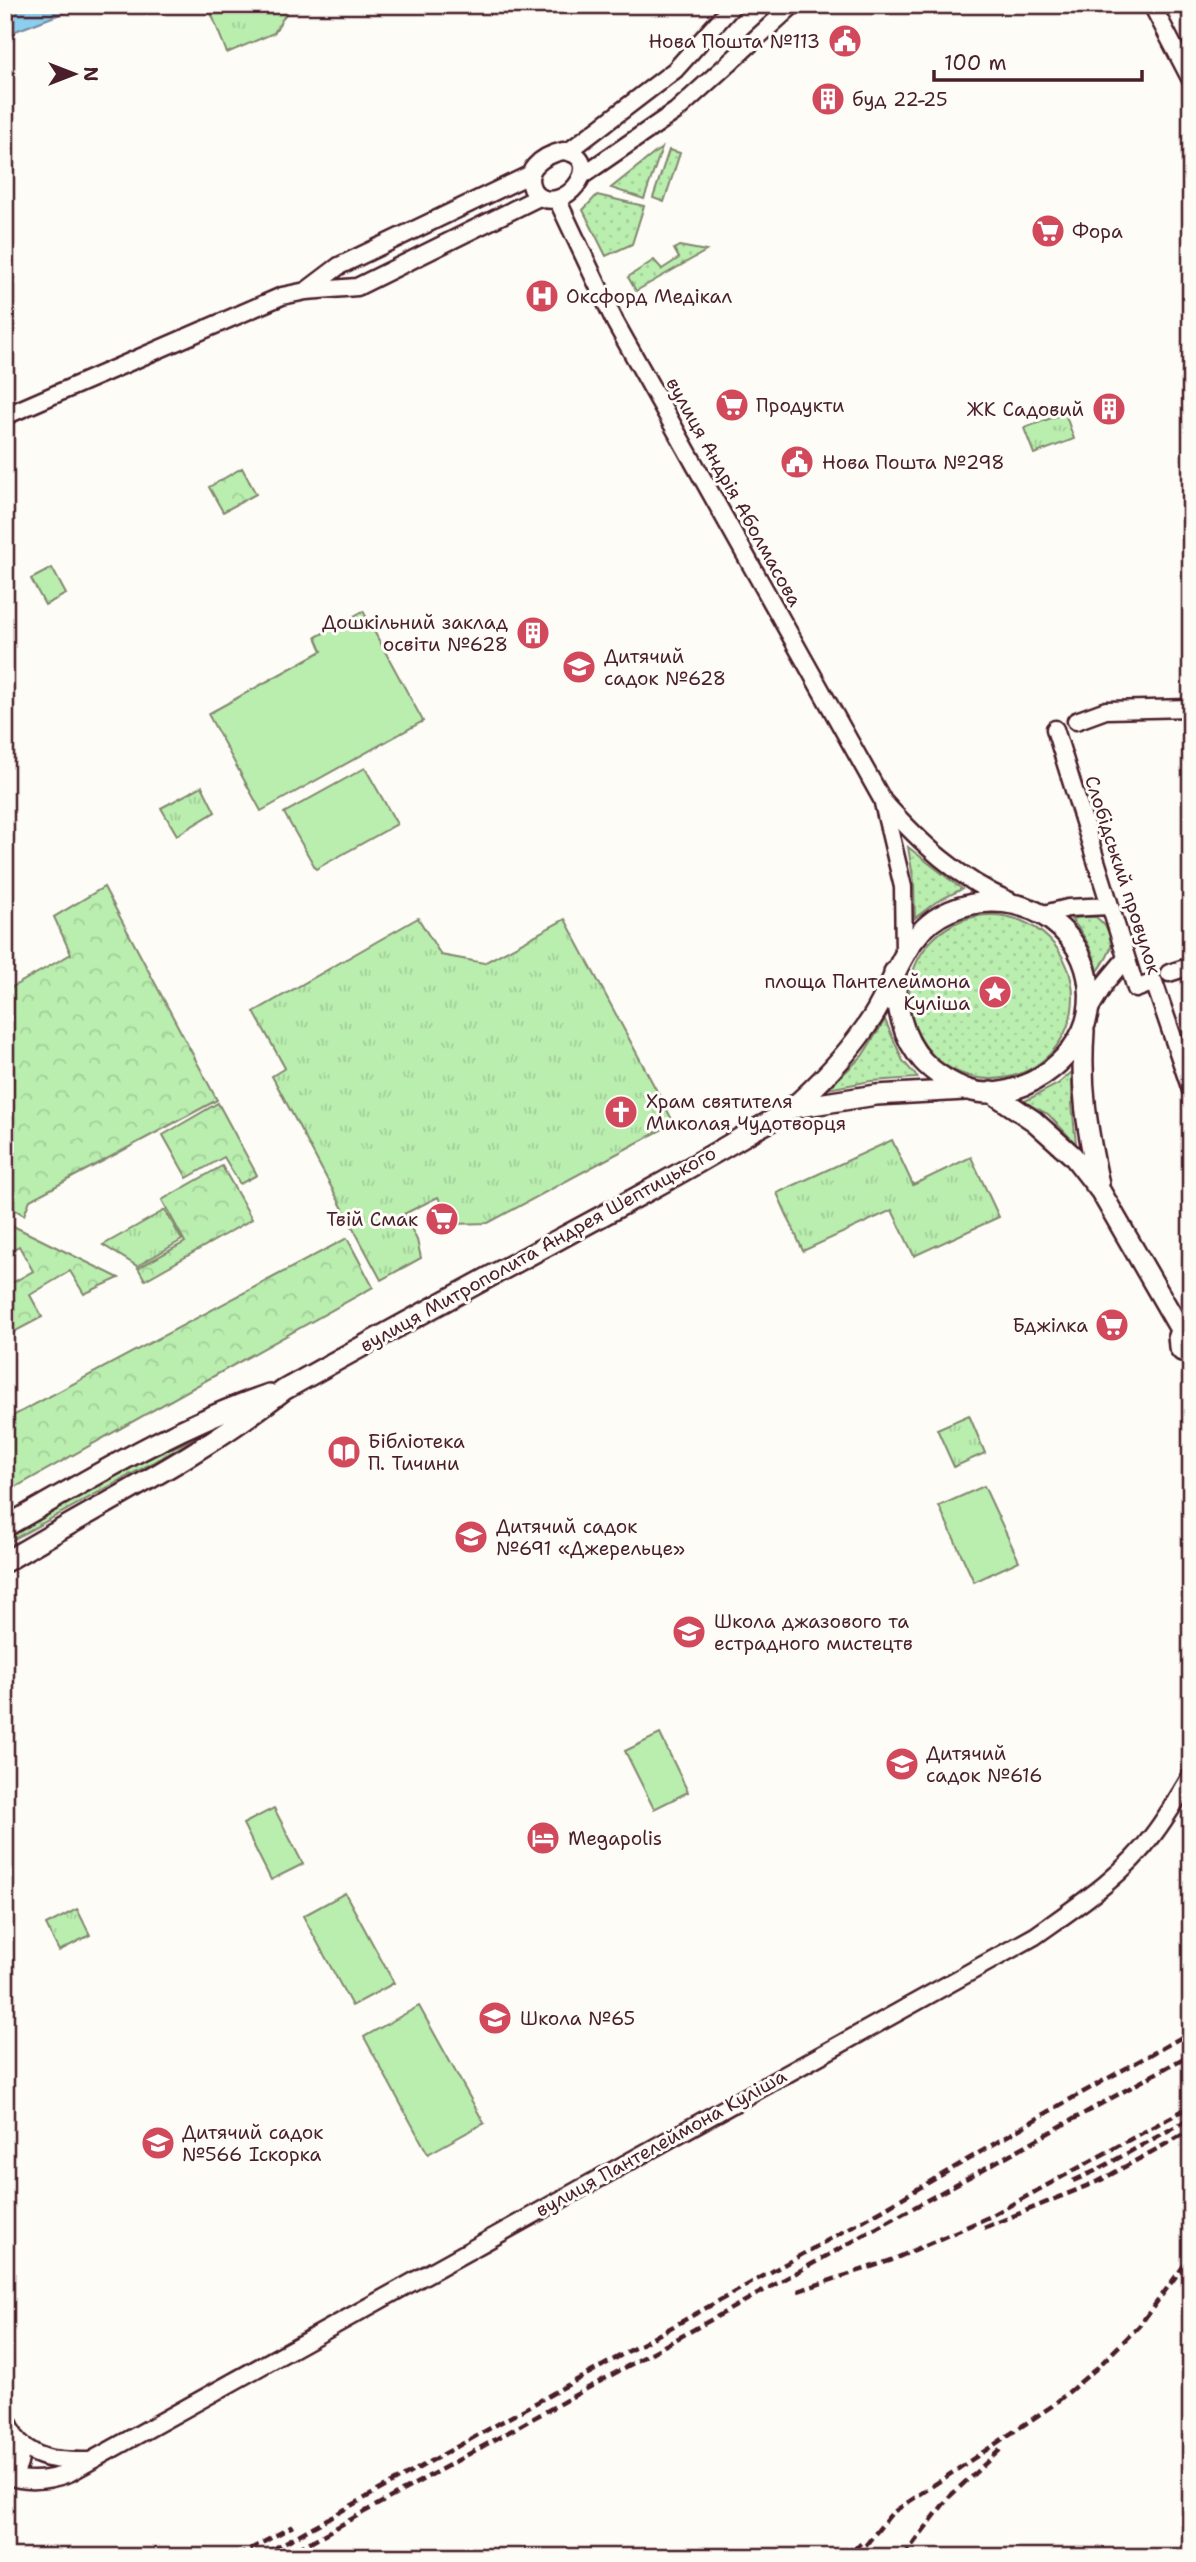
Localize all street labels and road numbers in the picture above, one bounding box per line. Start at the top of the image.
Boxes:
street label: вулиця Андрія Аболмасова [660,373,808,611]
street label: Слобідський провулок [1079,772,1167,978]
street label: вулиця Митрополита Андрея Шептицького [356,1140,720,1358]
street label: вулиця Пантелеймона Куліша [531,2063,791,2223]

